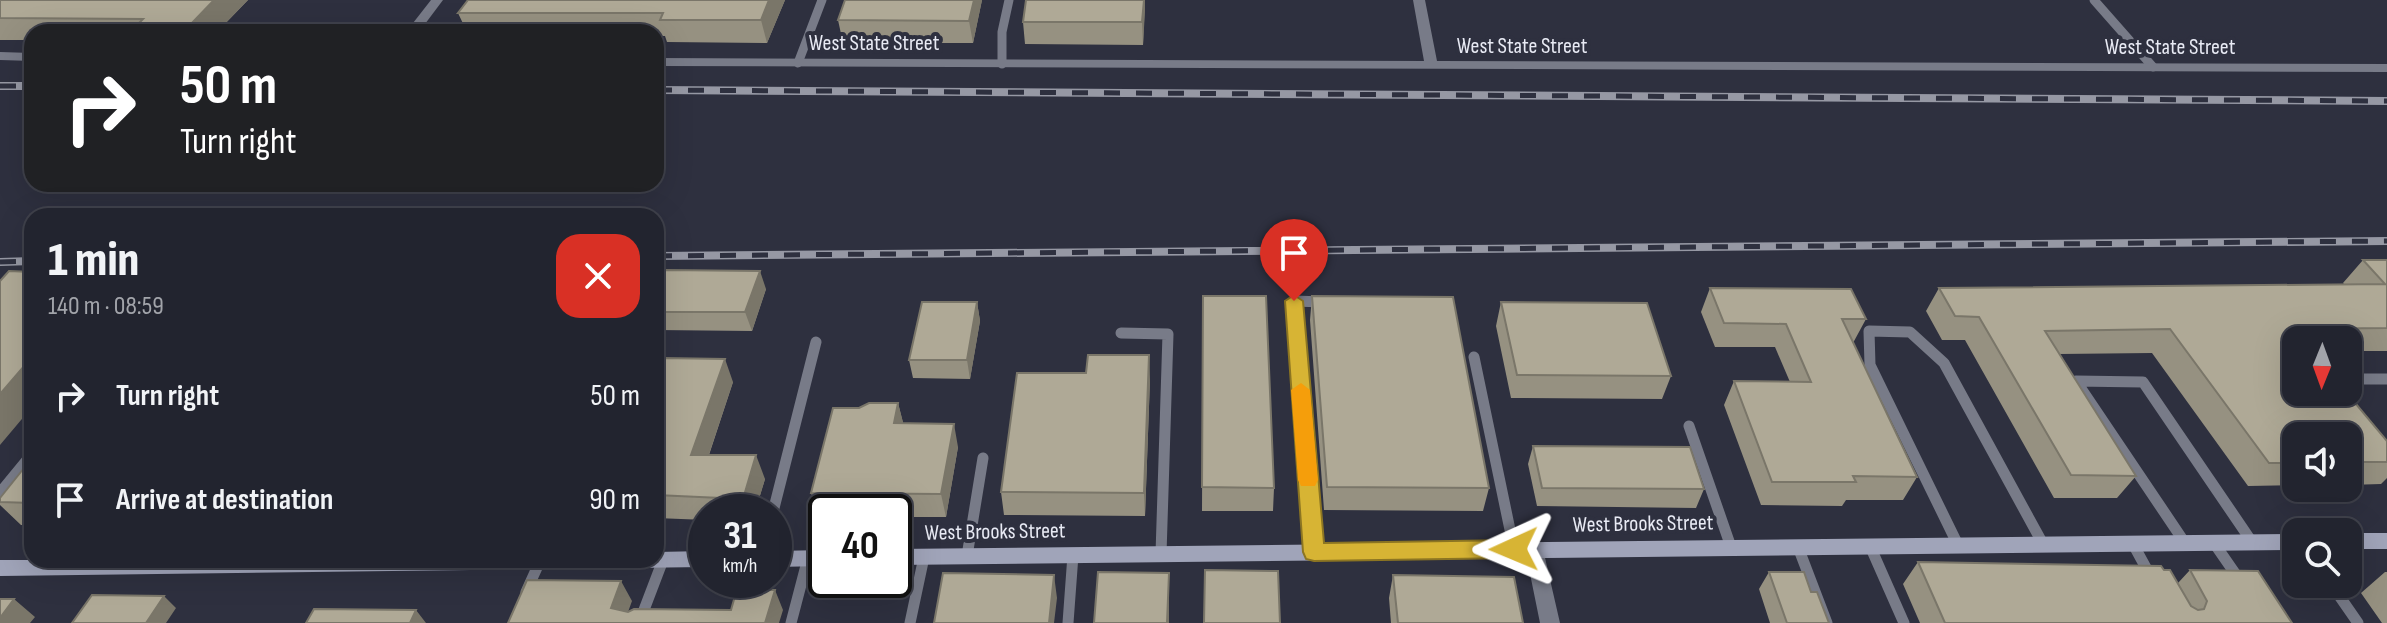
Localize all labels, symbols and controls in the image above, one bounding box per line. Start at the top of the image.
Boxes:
street label: West State Street [809,30,940,57]
street label: West State Street [1457,33,1588,60]
street label: West State Street [2105,34,2236,61]
text: 50 m [180,53,277,120]
icon: right [48,56,152,160]
text: Turn right [180,121,297,164]
pin [1260,219,1328,301]
icon: arrive [1272,231,1316,275]
text: 1 min [48,232,139,289]
button: close [556,234,640,318]
text: 140 m · 08:59 [48,291,164,322]
north arrow [2282,326,2362,406]
map controls [2282,326,2362,598]
icon: right [48,374,92,418]
text: Turn right [116,378,219,414]
text: 50 m [591,378,640,414]
button: sound [2282,422,2362,502]
icon: arrive [48,478,92,522]
text: Arrive at destination [116,482,333,518]
text: 90 m [589,482,640,518]
speed limit sign: 40 [808,494,912,598]
position arrow [1472,507,1556,591]
street label: West Brooks Street [1572,509,1714,539]
text: 31 [723,512,757,560]
street label: West Brooks Street [924,517,1066,547]
button: search [2282,518,2362,598]
text: km/h [723,554,757,578]

